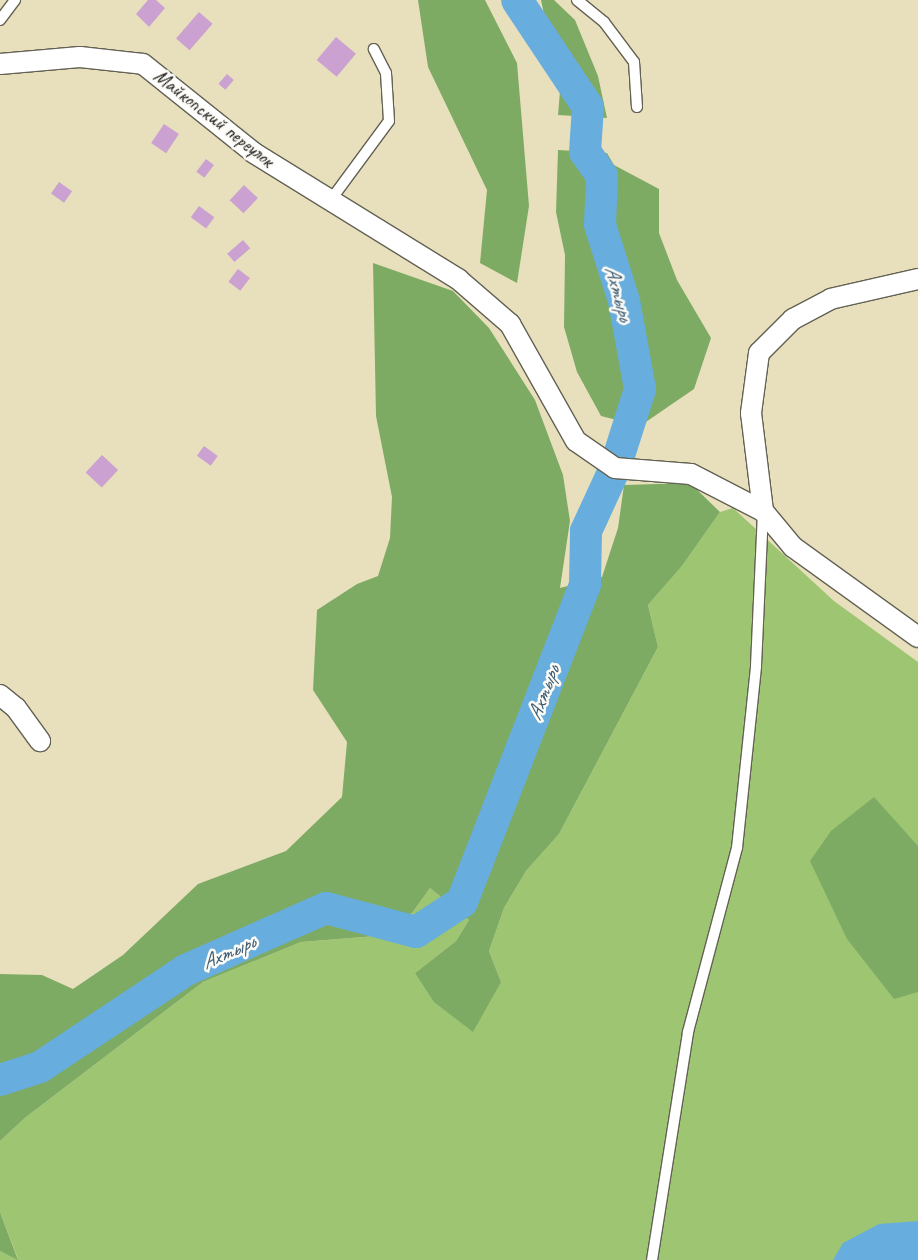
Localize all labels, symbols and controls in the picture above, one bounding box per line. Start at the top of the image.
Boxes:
street label: Майкопский переулок [149,64,279,172]
water label: Ахтырь [600,263,638,323]
water label: Ахтырь [521,663,565,723]
water label: Ахтырь [198,929,258,975]

